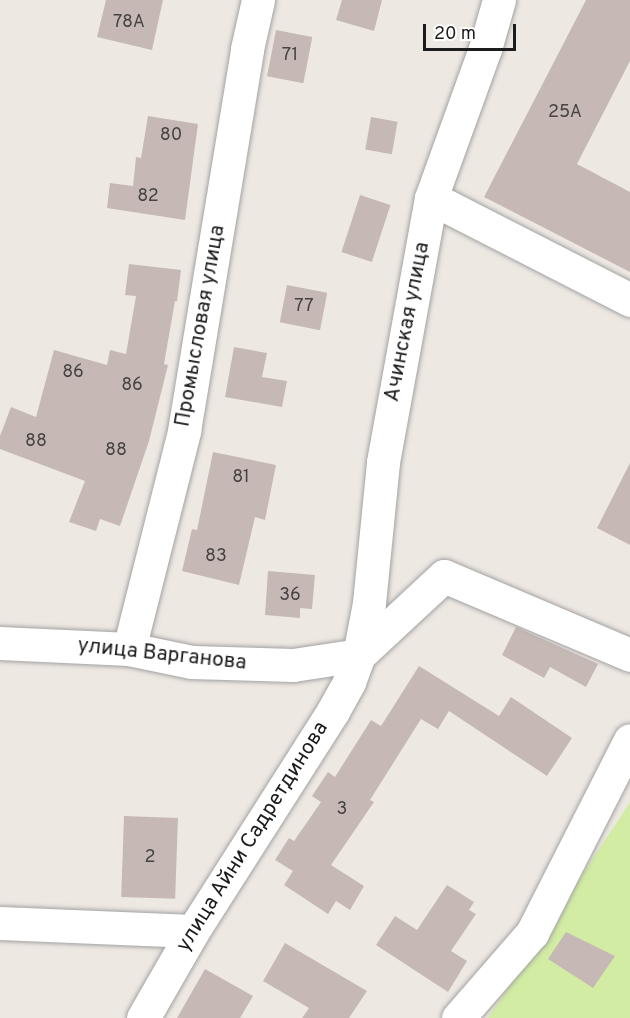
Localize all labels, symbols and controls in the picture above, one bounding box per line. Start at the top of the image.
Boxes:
house number: 78А [113,12,145,34]
scale bar [426,12,519,50]
text: 20 m [434,23,476,46]
house number: 71 [282,45,298,67]
house number: 25А [548,102,582,124]
house number: 80 [160,125,182,147]
house number: 82 [137,186,159,208]
street label: Промысловая улица [171,223,231,429]
street label: Ачинская улица [380,240,436,404]
house number: 77 [294,296,314,318]
house number: 86 [62,362,84,384]
house number: 86 [121,375,143,397]
house number: 88 [25,431,47,453]
house number: 88 [105,440,127,462]
house number: 81 [232,467,250,489]
house number: 83 [205,546,227,568]
house number: 36 [279,585,301,607]
street label: улица Варганова [76,634,248,676]
street label: улица Айни Садретдинова [171,717,335,957]
house number: 3 [337,799,347,821]
house number: 2 [144,847,156,869]

